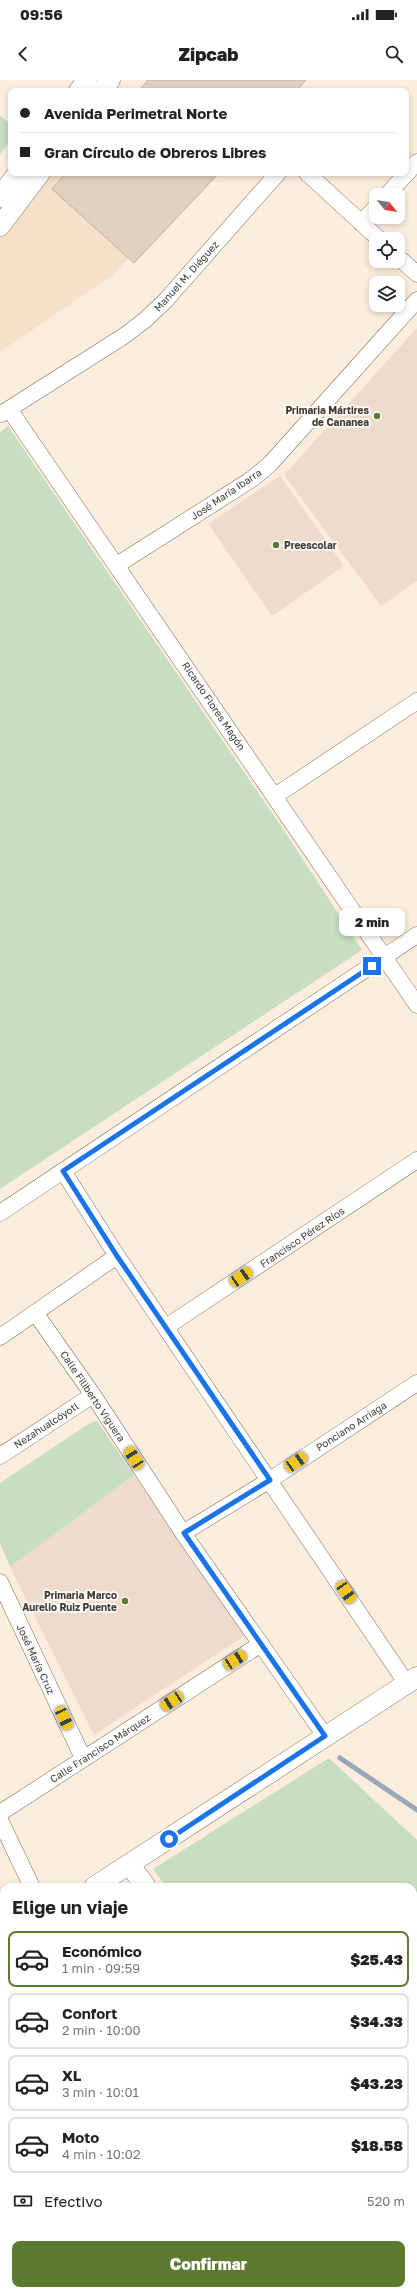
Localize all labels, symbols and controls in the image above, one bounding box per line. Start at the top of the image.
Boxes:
text: 09:56 [20,5,63,23]
icon: back [12,43,34,65]
text: Zipcab [179,43,238,65]
icon: search [383,43,405,65]
text: Avenida Perimetral Norte [44,104,227,122]
text: Gran Círculo de Obreros Libres [44,143,266,161]
north arrow [369,188,405,224]
map controls [369,188,405,312]
button: locate [369,232,405,268]
street label: Manuel M. Diéguez [151,238,221,314]
button: layers [369,276,405,312]
place label: Primaria Mártires de Cananea [285,404,369,428]
marker: Primaria Mártires de Cananea [372,411,382,421]
street label: José María Ibarra [188,466,264,522]
place label: Preescolar [284,539,337,551]
marker: Preescolar [271,540,281,550]
street label: Ricardo Flores Magón [180,660,248,752]
callout: 2 min [339,908,405,936]
text: 2 min [355,914,389,930]
route end [363,957,381,975]
street label: Francisco Pérez Ríos [258,1204,346,1270]
car [228,1265,254,1289]
street label: Calle Filiberto Viguera [58,1348,128,1444]
street label: Ponciano Arriaga [313,1399,389,1453]
street label: Nezahualcóyotl [11,1400,81,1450]
car [122,1445,146,1471]
car [283,1450,309,1474]
car [334,1579,358,1605]
place label: Primaria Marco Aurelio Ruiz Puente [22,1589,117,1613]
marker: Primaria Marco Aurelio Ruiz Puente [120,1596,130,1606]
street label: José María Cruz [15,1622,57,1696]
car [222,1648,248,1672]
car [159,1689,185,1713]
car [53,1705,75,1731]
street label: Calle Francisco Márquez [48,1711,152,1785]
route start [160,1830,178,1848]
text: Elige un viaje [12,1896,128,1918]
icon: car [14,1941,50,1977]
text: Económico [62,1942,142,1960]
text: $25.43 [350,1950,403,1968]
text: 1 min · 09:59 [62,1960,140,1976]
icon: car [14,2003,50,2039]
text: Confort [62,2004,117,2022]
text: $34.33 [350,2012,403,2030]
text: 2 min · 10:00 [62,2022,141,2038]
icon: car [14,2065,50,2101]
text: XL [62,2066,81,2084]
text: $43.23 [350,2074,403,2092]
text: 3 min · 10:01 [62,2084,139,2100]
icon: car [14,2127,50,2163]
text: Moto [62,2128,99,2146]
text: $18.58 [351,2136,403,2154]
text: 4 min · 10:02 [62,2146,140,2162]
icon: cash [12,2190,34,2212]
text: Efectivo [44,2192,102,2210]
text: 520 m [367,2193,405,2209]
button: Confirmar [12,2241,405,2287]

